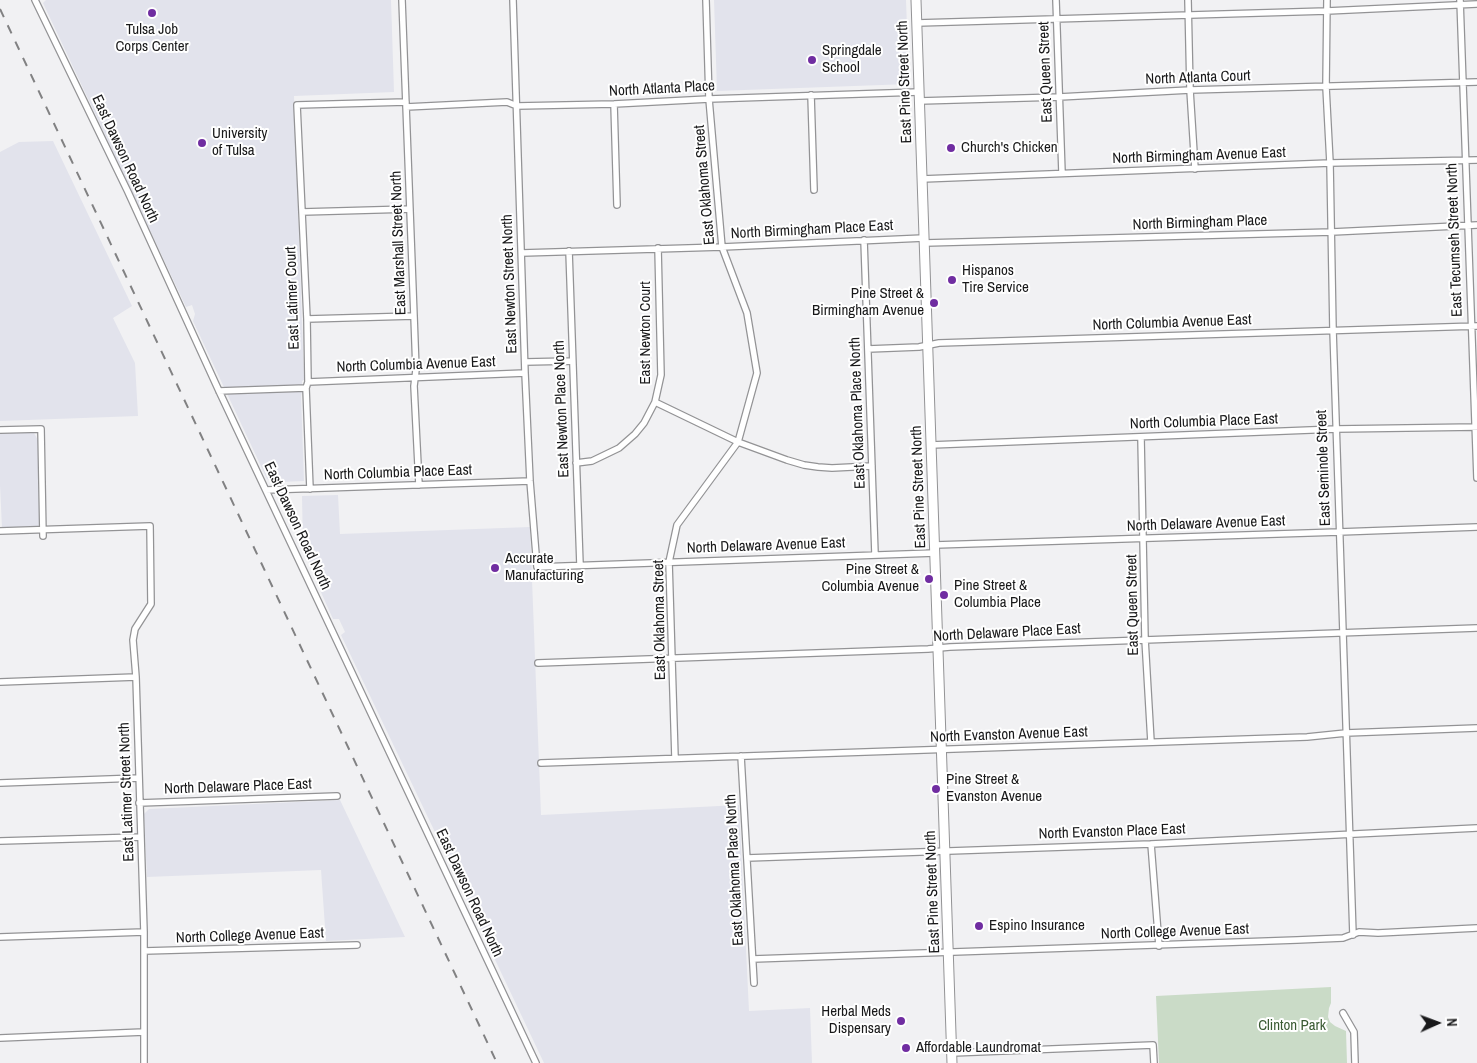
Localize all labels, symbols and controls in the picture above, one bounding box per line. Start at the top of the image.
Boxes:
marker: Tulsa Job Corps Center [146,7,158,19]
street label: East Pine Street North [894,20,916,144]
place label: Tulsa Job Corps Center [115,21,189,56]
street label: East Queen Street [1035,21,1057,123]
place label: Springdale School [822,42,881,77]
marker: Springdale School [806,54,818,66]
street label: North Atlanta Court [1145,67,1251,89]
street label: North Atlanta Place [609,77,715,101]
street label: East Dawson Road North [88,92,162,226]
street label: East Oklahoma Street [691,124,719,246]
place label: University of Tulsa [212,125,267,160]
marker: University of Tulsa [196,137,208,149]
place label: Church's Chicken [961,139,1058,157]
marker: Church's Chicken [945,142,957,154]
street label: North Birmingham Avenue East [1112,144,1286,168]
street label: East Tecumseh Street North [1443,163,1467,317]
street label: East Marshall Street North [387,171,411,315]
street label: North Birmingham Place [1132,212,1268,234]
street label: East Newton Street North [499,214,521,354]
street label: North Birmingham Place East [730,217,894,243]
street label: East Latimer Court [282,246,304,350]
place label: Hispanos Tire Service [962,262,1029,297]
marker: Hispanos Tire Service [946,274,958,286]
street label: East Newton Court [637,281,655,385]
place label: Pine Street & Birmingham Avenue [812,285,924,320]
marker: Pine Street & Birmingham Avenue [928,297,940,309]
street label: North Columbia Avenue East [1092,311,1252,335]
street label: East Oklahoma Place North [846,337,870,489]
street label: East Newton Place North [551,340,573,478]
street label: North Columbia Avenue East [336,353,496,377]
street label: North Columbia Place East [1130,410,1278,434]
street label: East Seminole Street [1313,410,1335,526]
street label: East Pine Street North [908,425,930,549]
street label: East Dawson Road North [260,459,334,593]
street label: North Columbia Place East [324,461,472,485]
street label: North Delaware Avenue East [1127,512,1285,536]
street label: North Delaware Avenue East [687,534,845,558]
place label: Accurate Manufacturing [505,550,584,585]
street label: East Queen Street [1123,554,1143,656]
street label: East Oklahoma Street [650,560,670,680]
place label: Pine Street & Columbia Avenue [821,561,919,596]
marker: Accurate Manufacturing [489,562,501,574]
marker: Pine Street & Columbia Avenue [923,573,935,585]
place label: Pine Street & Columbia Place [954,577,1041,612]
marker: Pine Street & Columbia Place [938,589,950,601]
street label: North Delaware Place East [933,620,1081,646]
street label: East Latimer Street North [116,722,138,862]
street label: North Evanston Avenue East [930,723,1088,747]
place label: Pine Street & Evanston Avenue [946,771,1042,806]
street label: North Delaware Place East [164,775,312,799]
marker: Pine Street & Evanston Avenue [930,783,942,795]
street label: East Oklahoma Place North [722,794,748,946]
street label: North Evanston Place East [1038,820,1186,844]
street label: East Dawson Road North [432,826,506,960]
street label: East Pine Street North [922,830,944,954]
place label: Espino Insurance [989,917,1085,935]
marker: Espino Insurance [973,920,985,932]
street label: North College Avenue East [1101,920,1249,944]
street label: North College Avenue East [176,924,324,948]
north arrow [1412,998,1462,1048]
place label: Herbal Meds Dispensary [821,1003,891,1038]
marker: Herbal Meds Dispensary [895,1015,907,1027]
park label: Clinton Park [1258,1017,1326,1035]
text: N [1443,1018,1461,1027]
place label: Affordable Laundromat [916,1039,1041,1057]
marker: Affordable Laundromat [900,1042,912,1054]

